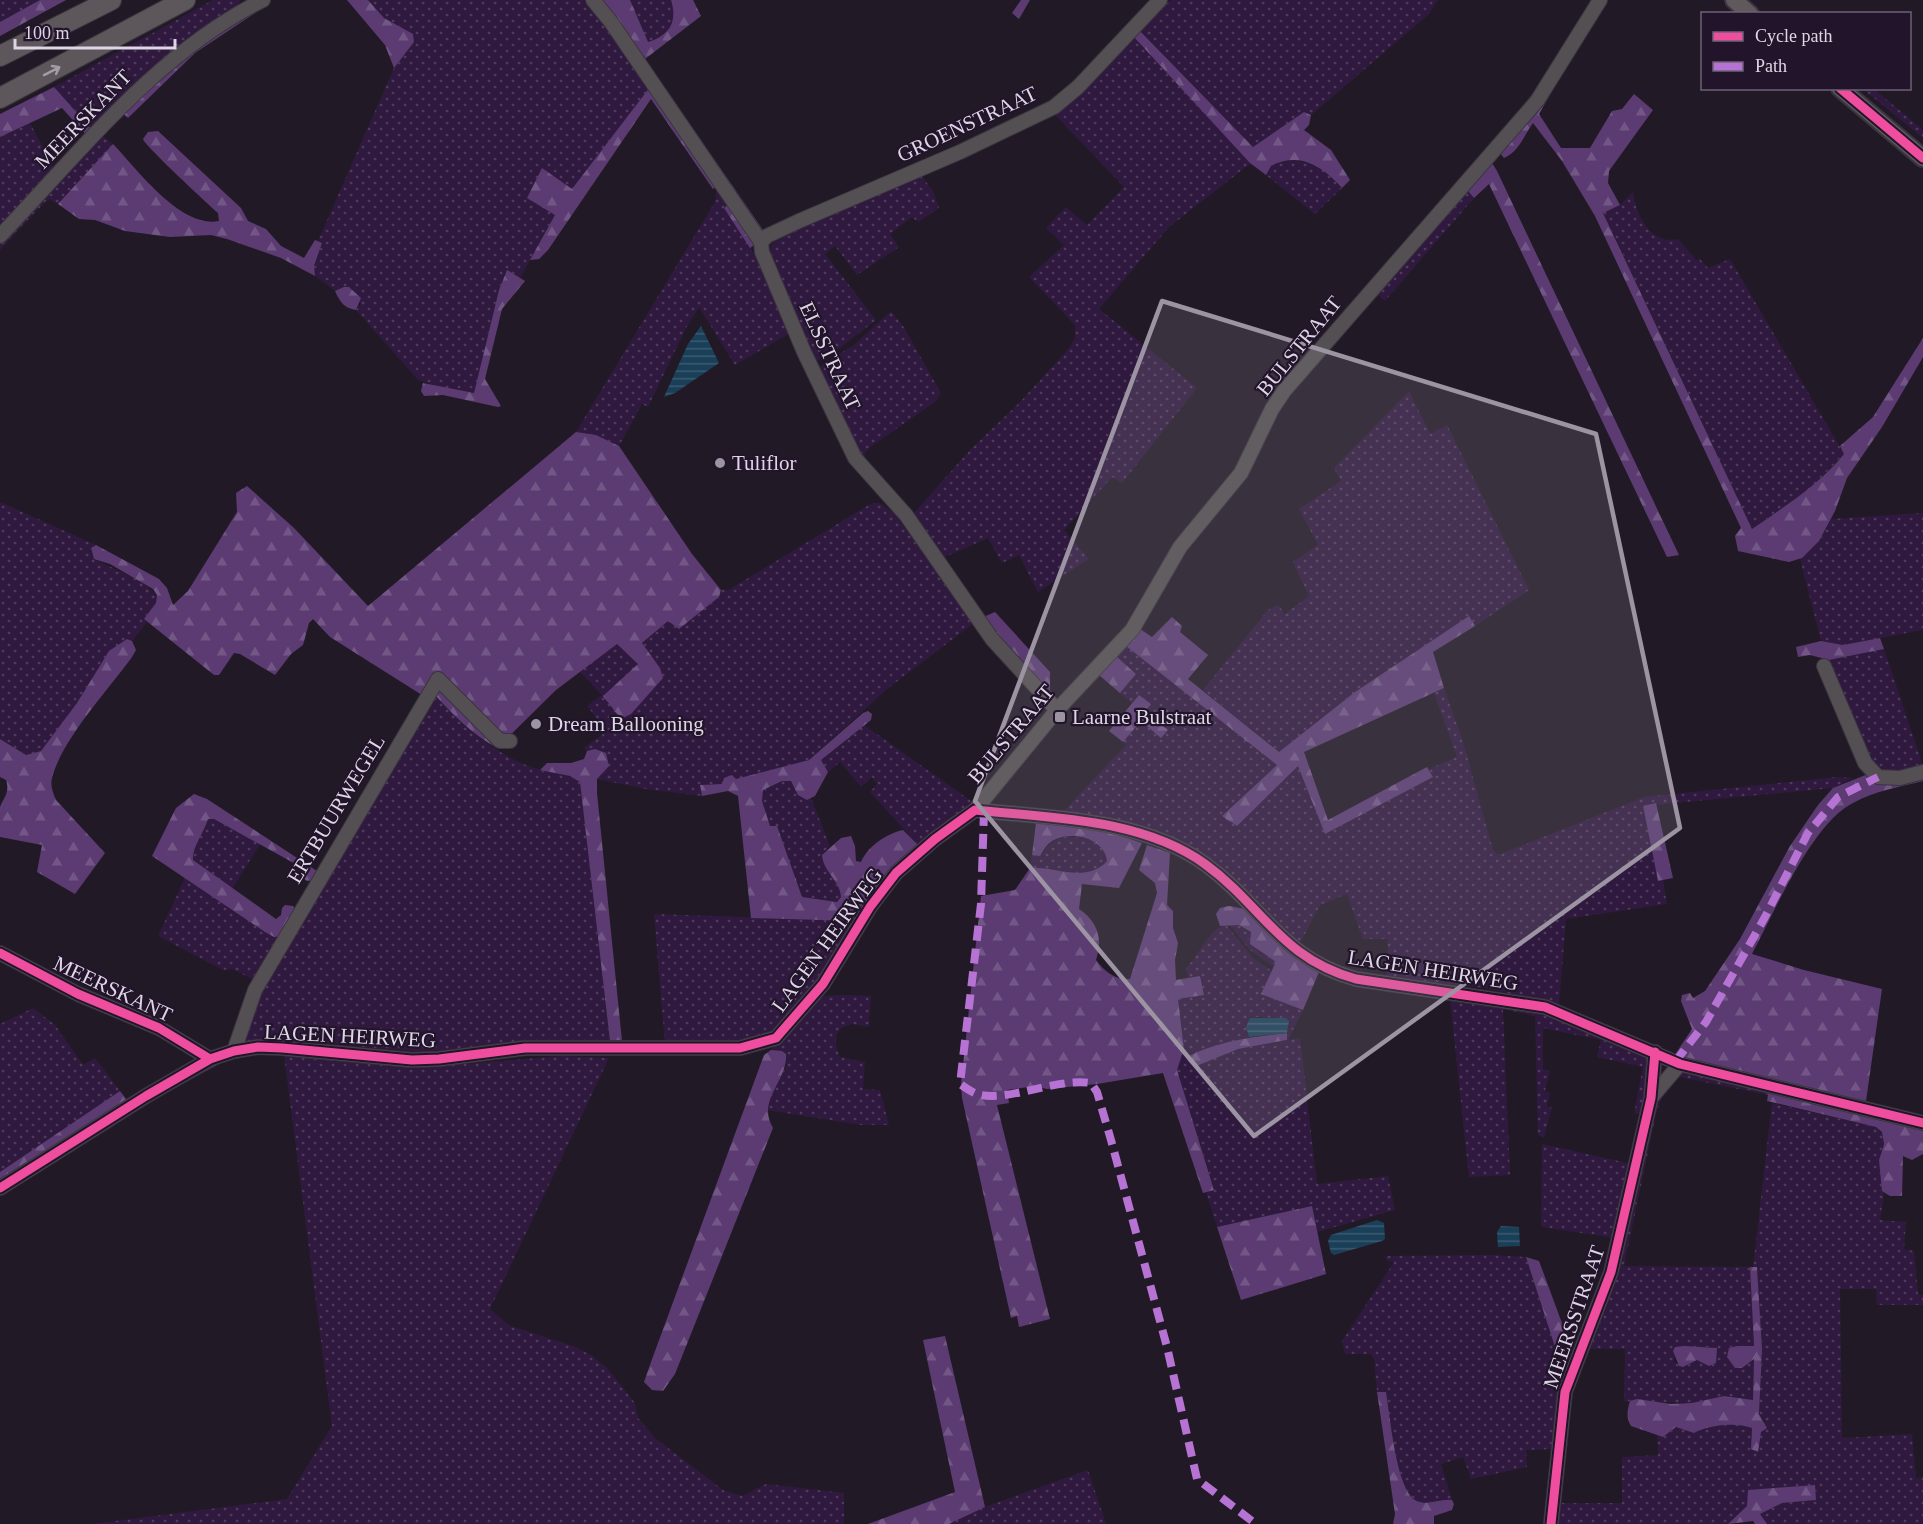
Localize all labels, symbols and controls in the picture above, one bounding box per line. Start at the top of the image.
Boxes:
scale bar [15,12,176,50]
legend [1701,12,1911,90]
text: 100 m [24,23,70,43]
text: Cycle path [1755,26,1832,46]
text: Path [1755,56,1787,76]
street label: MEERSKANT [30,64,136,173]
one-way arrow [43,65,60,77]
street label: GROENSTRAAT [893,81,1041,167]
street label: BULSTRAAT [1251,291,1347,401]
street label: ELSSTRAAT [794,298,866,414]
place label: Tuliflor [732,451,797,475]
marker: Tuliflor [713,456,727,470]
street label: BULSTRAAT [963,680,1059,788]
place label: Laarne Bulstraat [1072,705,1212,729]
marker: Laarne Bulstraat [1053,710,1067,724]
place label: Dream Ballooning [548,712,704,736]
marker: Dream Ballooning [529,717,543,731]
street label: ERTBUURWEGEL [282,730,390,888]
street label: LAGEN HEIRWEG [767,863,887,1017]
street label: LAGEN HEIRWEG [1346,945,1520,995]
street label: MEERSKANT [50,951,176,1027]
street label: LAGEN HEIRWEG [263,1020,437,1052]
street label: MEERSSTRAAT [1538,1242,1610,1392]

